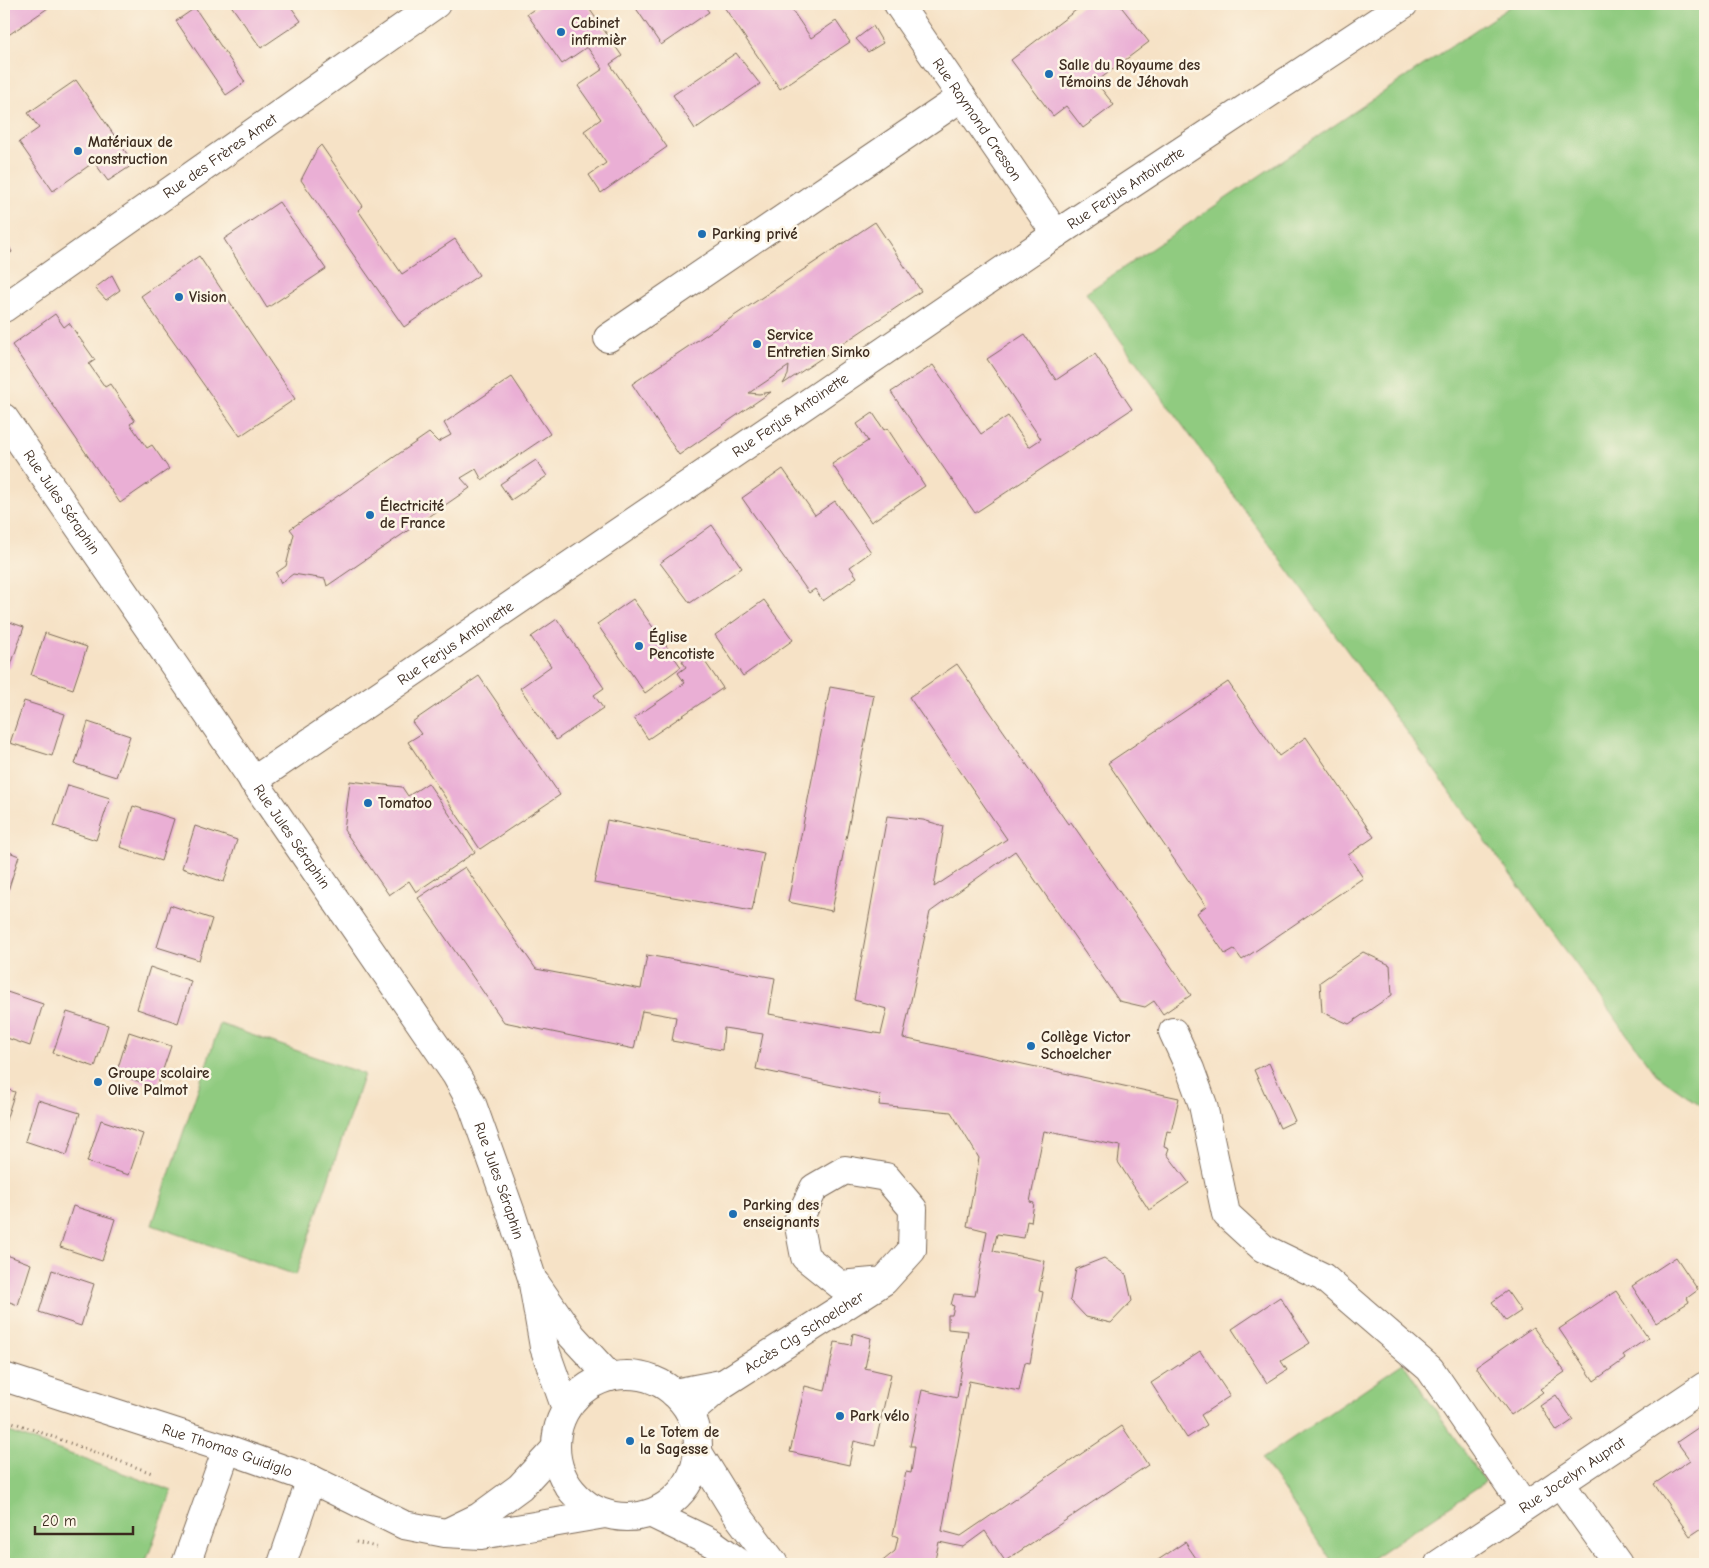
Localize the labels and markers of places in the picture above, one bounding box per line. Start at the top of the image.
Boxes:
place label: Cabinet infirmièr [571,14,626,49]
marker: Cabinet infirmièr [555,26,567,38]
place label: Salle du Royaume des Témoins de Jéhovah [1059,56,1200,91]
marker: Salle du Royaume des Témoins de Jéhovah [1043,68,1055,80]
place label: Matériaux de construction [88,133,173,168]
marker: Matériaux de construction [72,145,84,157]
place label: Parking privé [712,225,798,243]
marker: Parking privé [696,228,708,240]
place label: Vision [189,288,227,306]
marker: Vision [173,291,185,303]
place label: Service Entretien Simko [767,326,870,361]
marker: Service Entretien Simko [751,338,763,350]
place label: Électricité de France [380,496,445,532]
marker: Électricité de France [364,509,376,521]
place label: Église Pencotiste [649,627,714,663]
marker: Église Pencotiste [633,640,645,652]
place label: Tomatoo [378,794,432,812]
marker: Tomatoo [362,797,374,809]
place label: Collège Victor Schoelcher [1041,1028,1130,1063]
marker: Collège Victor Schoelcher [1025,1040,1037,1052]
place label: Groupe scolaire Olive Palmot [108,1064,209,1099]
marker: Groupe scolaire Olive Palmot [92,1076,104,1088]
place label: Parking des enseignants [743,1196,819,1231]
marker: Parking des enseignants [727,1208,739,1220]
place label: Park vélo [850,1407,910,1425]
marker: Park vélo [834,1410,846,1422]
place label: Le Totem de la Sagesse [640,1423,719,1458]
marker: Le Totem de la Sagesse [624,1435,636,1447]

